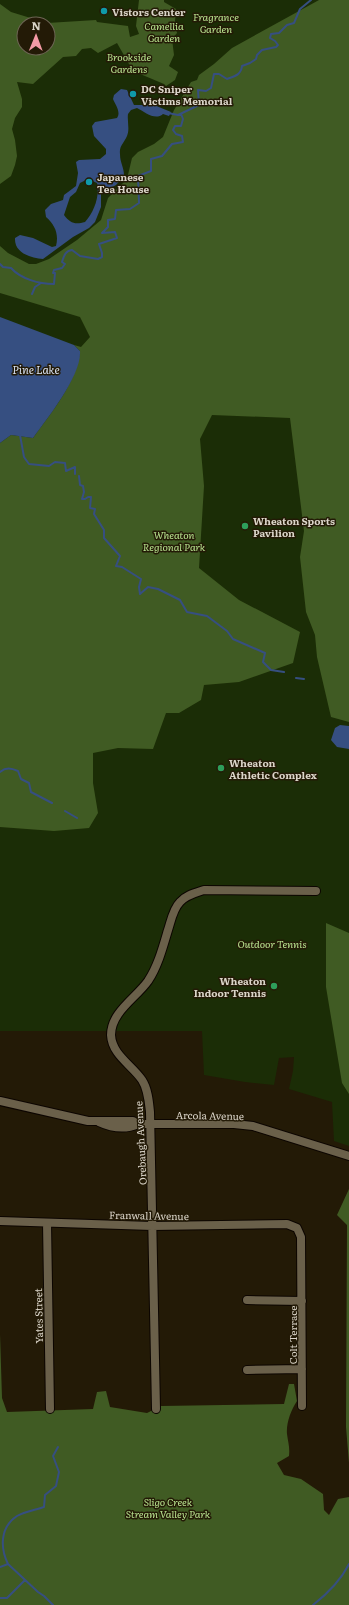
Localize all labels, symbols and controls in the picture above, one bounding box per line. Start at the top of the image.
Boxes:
place label: Vistors Center [112,4,186,19]
marker: Vistors Center [99,6,109,16]
park label: Fragrance Garden [193,9,239,36]
north arrow [16,16,56,56]
text: N [31,17,41,33]
park label: Camellia Garden [144,18,184,45]
park label: Brookside Gardens [107,49,151,76]
place label: DC Sniper Victims Memorial [141,81,233,108]
marker: DC Sniper Victims Memorial [128,89,138,99]
place label: Japanese Tea House [97,169,150,196]
marker: Japanese Tea House [84,177,94,187]
water label: Pine Lake [12,361,60,377]
place label: Wheaton Sports Pavilion [253,513,335,540]
marker: Wheaton Sports Pavilion [240,521,250,531]
park label: Wheaton Regional Park [143,527,206,554]
place label: Wheaton Athletic Complex [229,755,317,782]
marker: Wheaton Athletic Complex [216,763,226,773]
park label: Outdoor Tennis [237,936,307,951]
place label: Wheaton Indoor Tennis [194,973,266,1000]
marker: Wheaton Indoor Tennis [269,981,279,991]
street label: Orebaugh Avenue [130,1101,150,1185]
street label: Arcola Avenue [176,1107,244,1123]
street label: Franwall Avenue [109,1207,189,1223]
street label: Yates Street [30,1288,46,1344]
street label: Colt Terrace [285,1306,300,1364]
park label: Sligo Creek Stream Valley Park [126,1494,211,1521]

